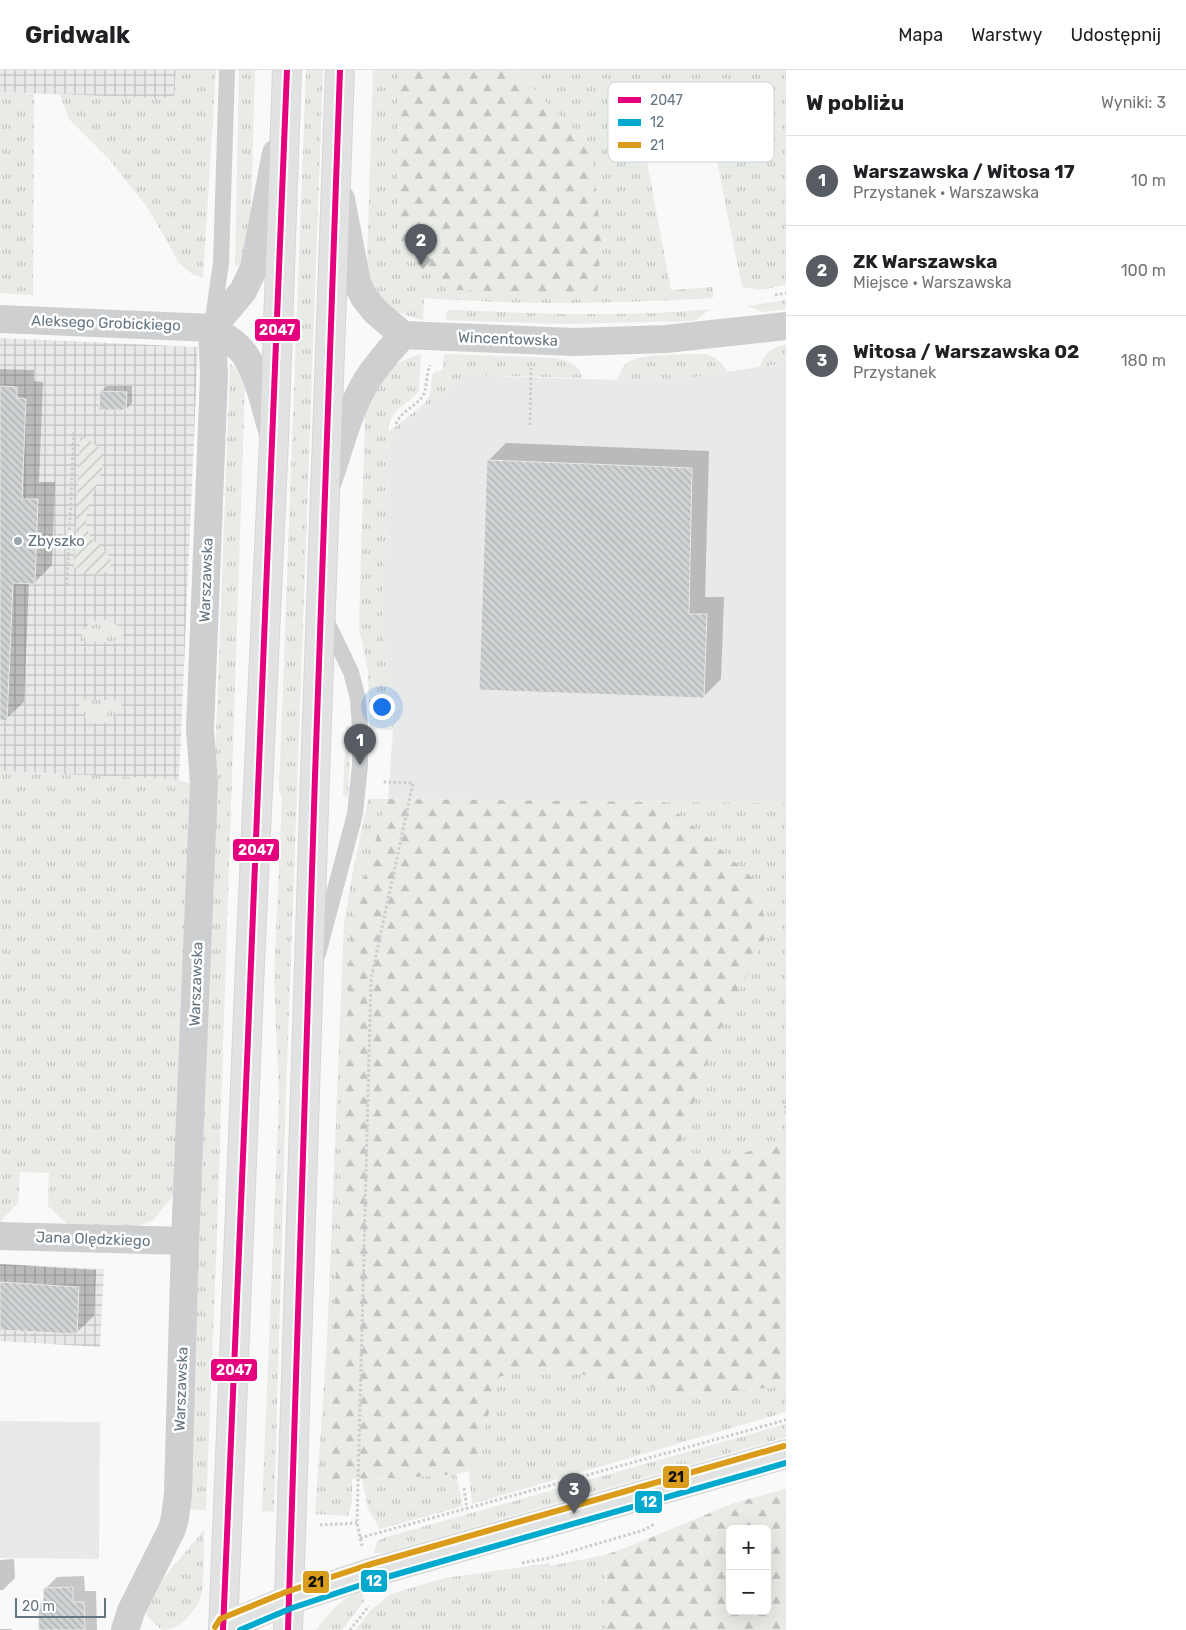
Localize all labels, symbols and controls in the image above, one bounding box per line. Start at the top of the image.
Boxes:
text: Gridwalk [25,21,130,49]
text: Mapa [898,24,943,46]
text: Warstwy [971,24,1042,46]
text: Udostępnij [1070,24,1161,46]
legend [608,82,774,162]
text: W pobliżu [806,90,904,115]
text: 2047 [650,92,683,109]
text: Wyniki: 3 [1101,93,1166,112]
text: 12 [650,114,664,131]
text: 21 [650,137,664,154]
text: Warszawska / Witosa 17 [853,160,1075,183]
text: 1 [818,171,826,190]
text: 10 m [1131,171,1166,190]
text: Przystanek · Warszawska [853,183,1039,202]
pin: 2 [405,224,437,265]
text: ZK Warszawska [853,250,997,273]
text: 2 [817,261,827,280]
text: 100 m [1121,261,1166,280]
text: Miejsce · Warszawska [853,273,1012,292]
street label: Aleksego Grobickiego [31,311,181,335]
line badge: 2047 [254,318,301,342]
text: 2047 [259,322,295,339]
street label: Wincentowska [458,328,558,350]
text: Witosa / Warszawska 02 [853,340,1079,363]
text: 3 [817,351,827,370]
text: 180 m [1121,351,1166,370]
text: Przystanek [853,363,936,382]
place label: Zbyszko [28,532,85,550]
marker: Zbyszko [12,535,24,547]
street label: Warszawska [196,537,216,623]
your location [369,694,395,720]
pin: 1 [344,724,376,765]
line badge: 2047 [232,838,280,862]
text: 2047 [238,842,274,859]
street label: Warszawska [186,941,206,1027]
street label: Jana Olędzkiego [35,1228,151,1250]
street label: Warszawska [171,1346,191,1432]
line badge: 2047 [210,1358,258,1382]
text: 2047 [216,1362,252,1379]
line badge: 21 [662,1465,690,1489]
text: 21 [668,1469,684,1486]
pin: 3 [558,1473,590,1514]
line badge: 12 [634,1490,663,1514]
text: 12 [641,1494,657,1511]
map controls [726,1525,771,1615]
button: + [726,1525,771,1570]
line badge: 12 [360,1569,388,1593]
line badge: 21 [302,1570,330,1594]
button: − [726,1570,771,1615]
text: 12 [366,1573,382,1590]
text: 21 [308,1574,324,1591]
scale bar [15,1595,106,1618]
text: 20 m [22,1598,55,1615]

